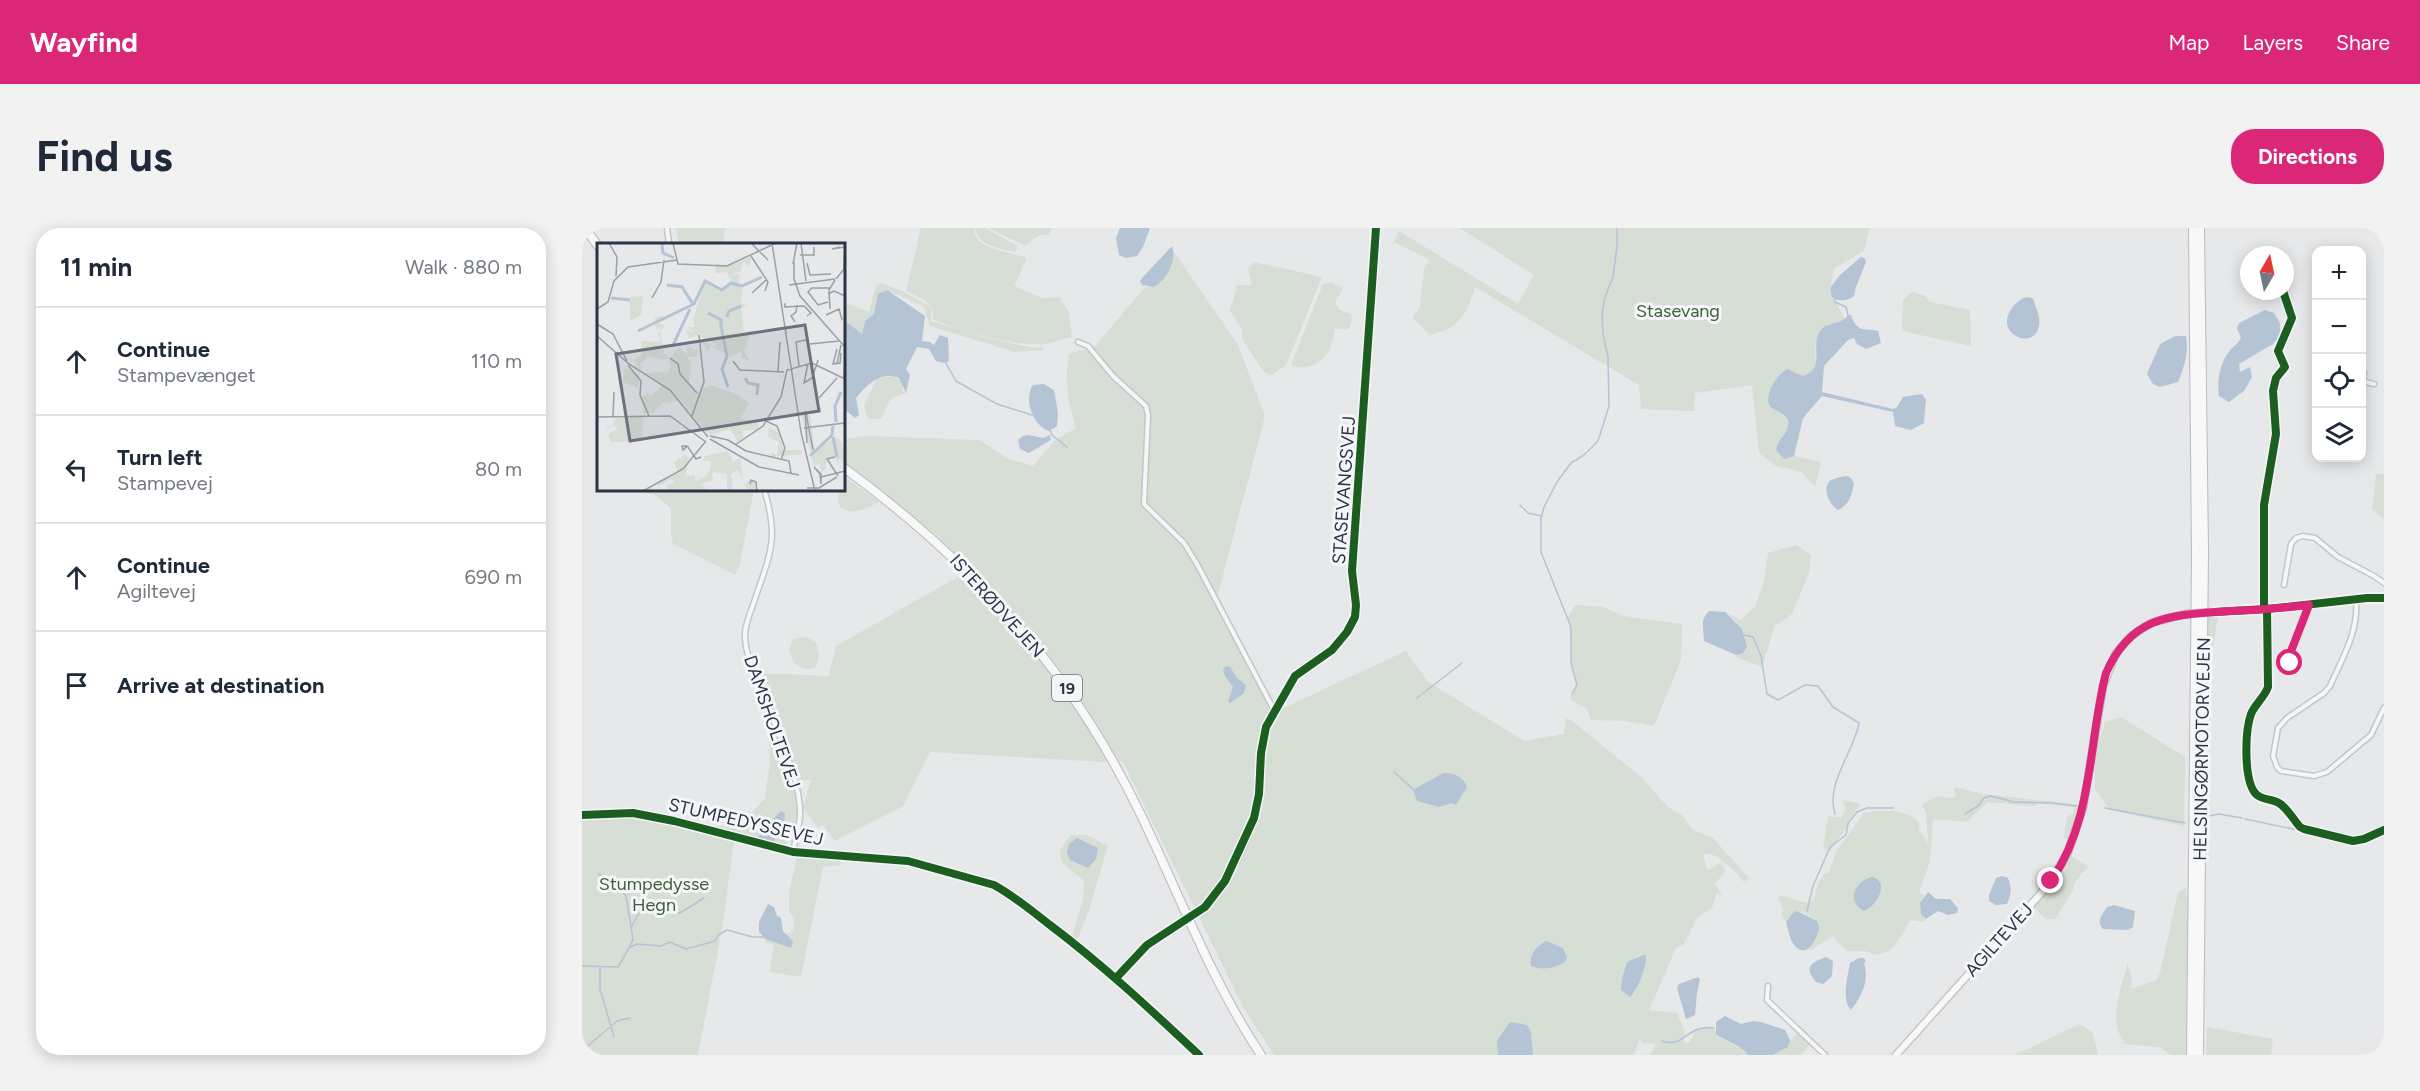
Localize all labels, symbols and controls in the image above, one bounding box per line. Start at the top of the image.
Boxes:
text: Wayfind [30,25,138,59]
text: Map [2169,30,2209,55]
text: Layers [2242,30,2303,55]
text: Share [2336,30,2390,55]
button: Directions [2231,129,2384,184]
text: Find us [36,131,173,182]
inset map [597,243,844,490]
north arrow [2240,246,2294,300]
map controls [2312,246,2366,462]
button: + [2312,246,2366,300]
text: 11 min [60,251,132,283]
text: Walk · 880 m [405,255,522,279]
park label: Stasevang [1636,300,1720,322]
button: − [2312,300,2366,354]
text: Continue [117,336,210,363]
icon: ahead [60,345,93,378]
text: 110 m [471,349,522,373]
button: locate [2312,354,2366,408]
text: Stampevænget [117,363,256,387]
button: layers [2312,408,2366,462]
street label: STASEVANGSVEJ [1328,415,1360,565]
text: Turn left [117,444,203,471]
icon: left [60,453,93,486]
text: 80 m [475,457,522,481]
text: Stampevej [117,471,213,495]
street label: ISTERØDVEJEN [945,550,1049,662]
text: Continue [117,552,210,579]
icon: ahead [60,561,93,594]
text: 690 m [465,565,522,589]
text: Agiltevej [117,579,196,603]
street label: HELSINGØRMOTORVEJEN [2189,637,2215,861]
route start [2276,649,2302,675]
street label: DAMSHOLTEVEJ [739,653,805,791]
icon: arrive [60,669,93,702]
text: Arrive at destination [117,672,325,699]
road number: 19 [1052,675,1082,701]
street label: STUMPEDYSSEVEJ [666,793,826,851]
route end [2037,867,2063,893]
park label: Stumpedysse Hegn [599,873,709,916]
street label: AGILTEVEJ [1960,899,2038,981]

